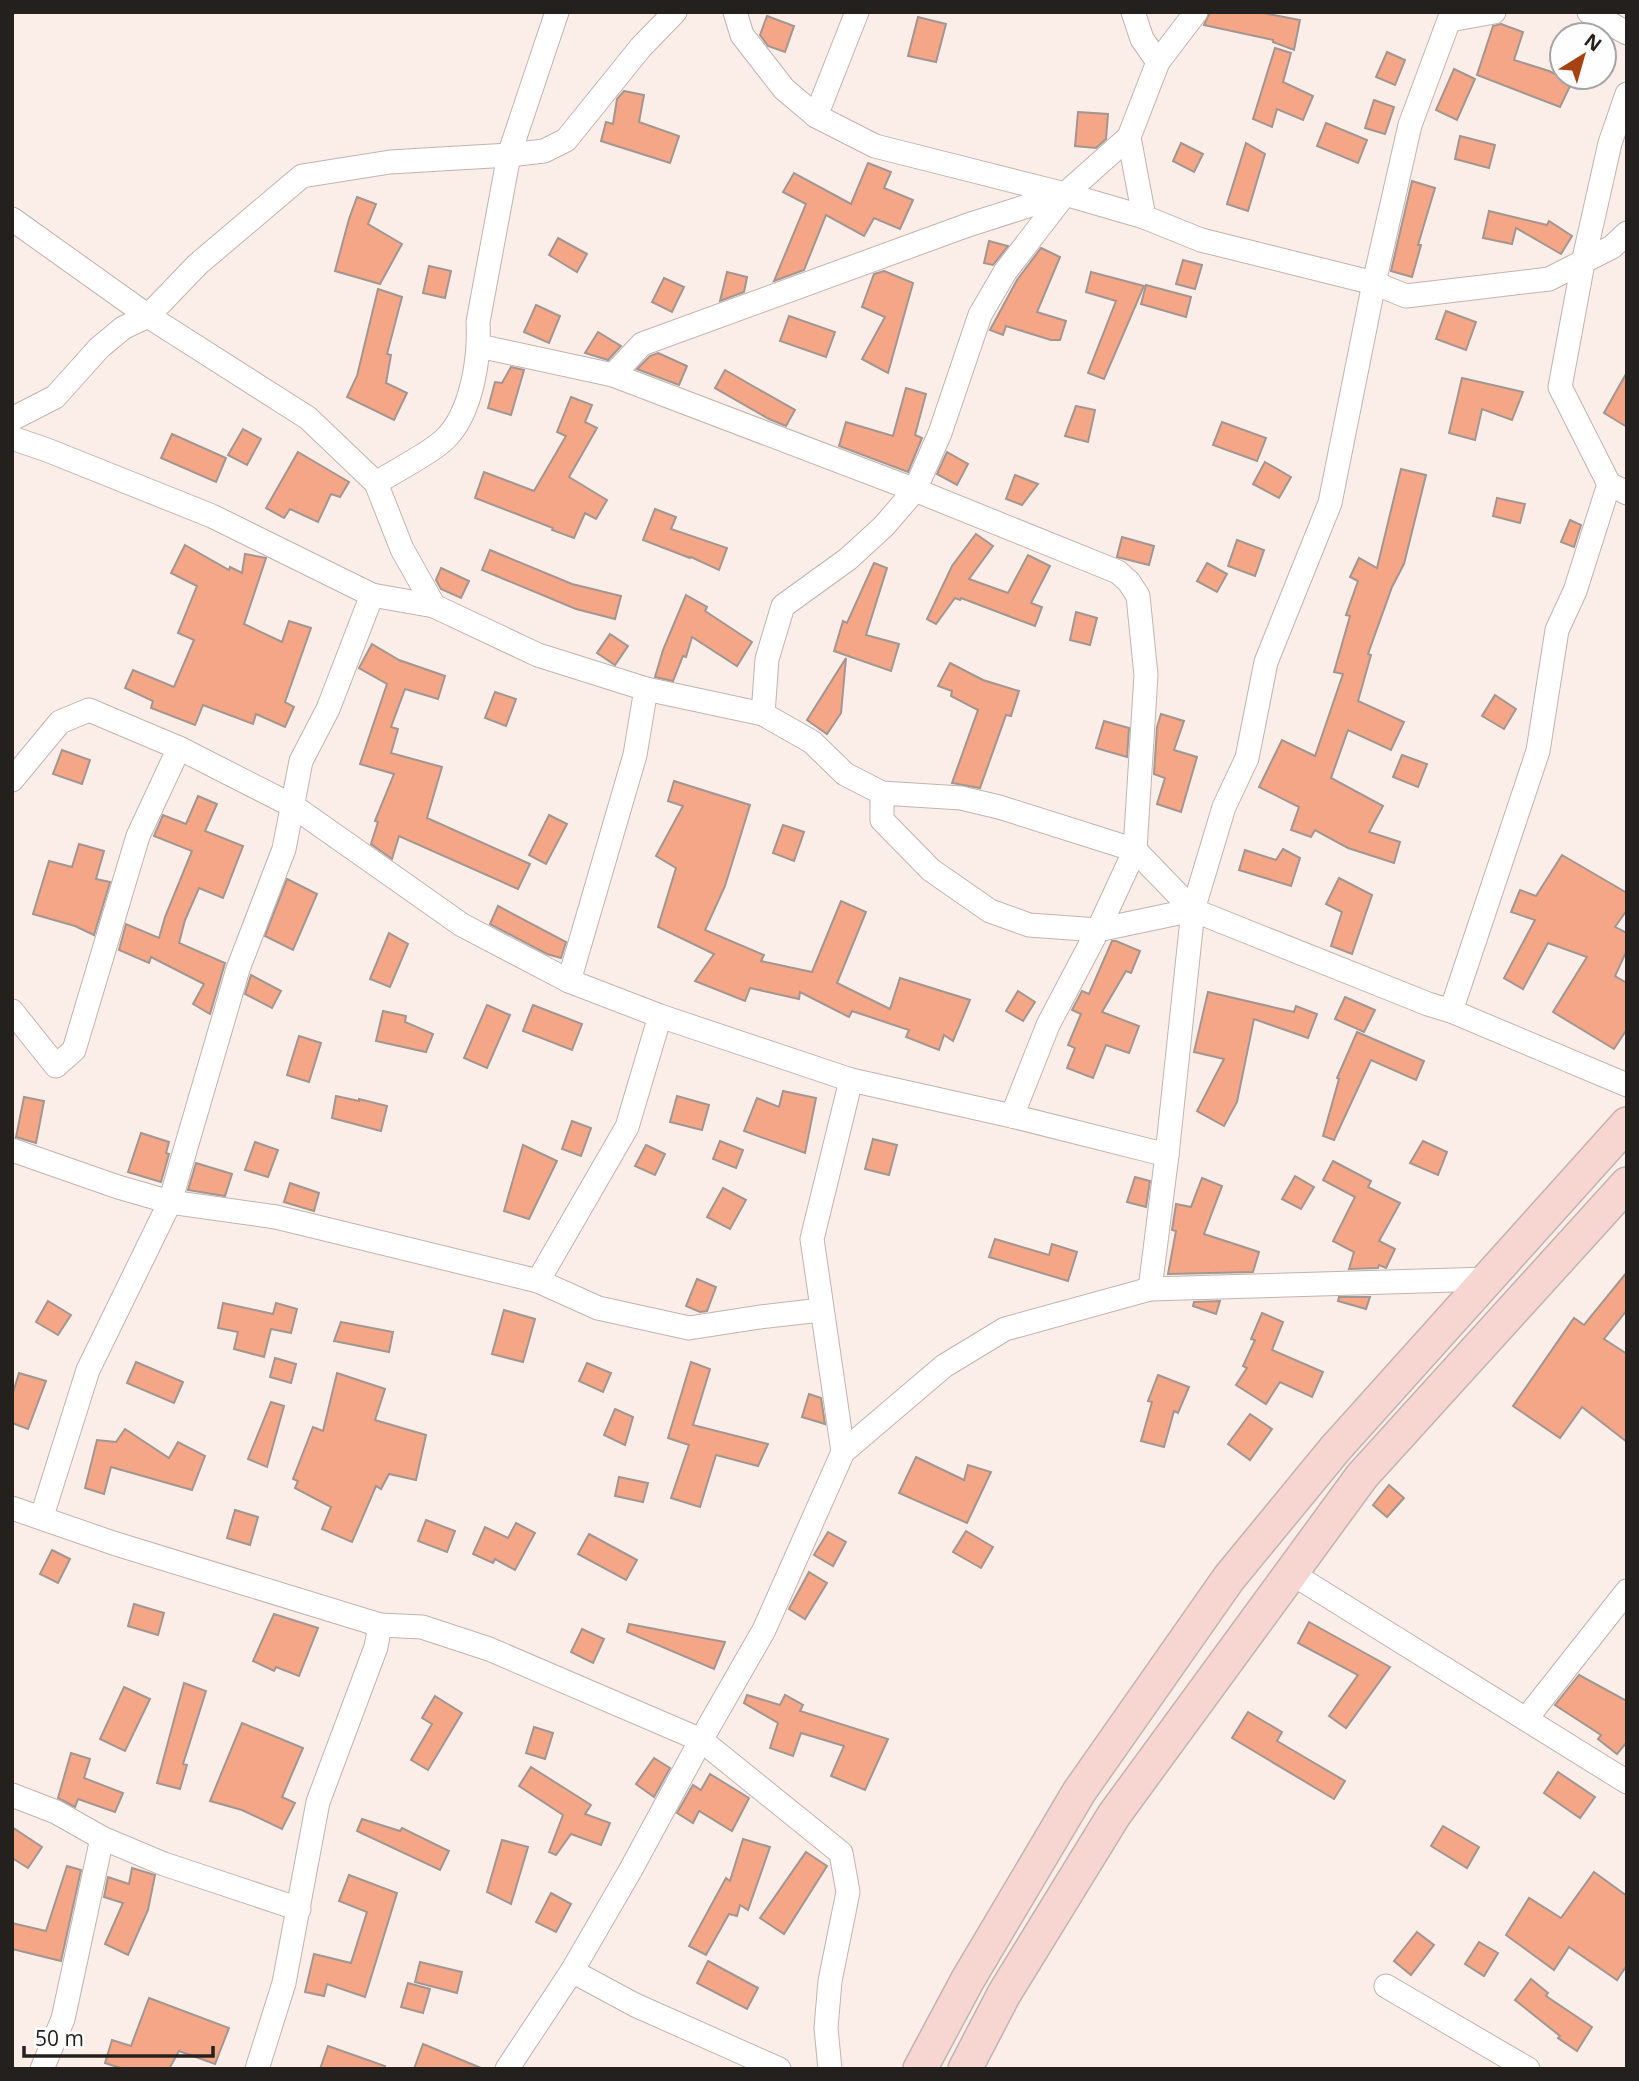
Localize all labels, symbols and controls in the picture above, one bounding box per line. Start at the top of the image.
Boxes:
north arrow [1548,21,1618,91]
text: N [1579,27,1607,57]
scale bar [24,2014,214,2058]
text: 50 m [35,2024,84,2052]

